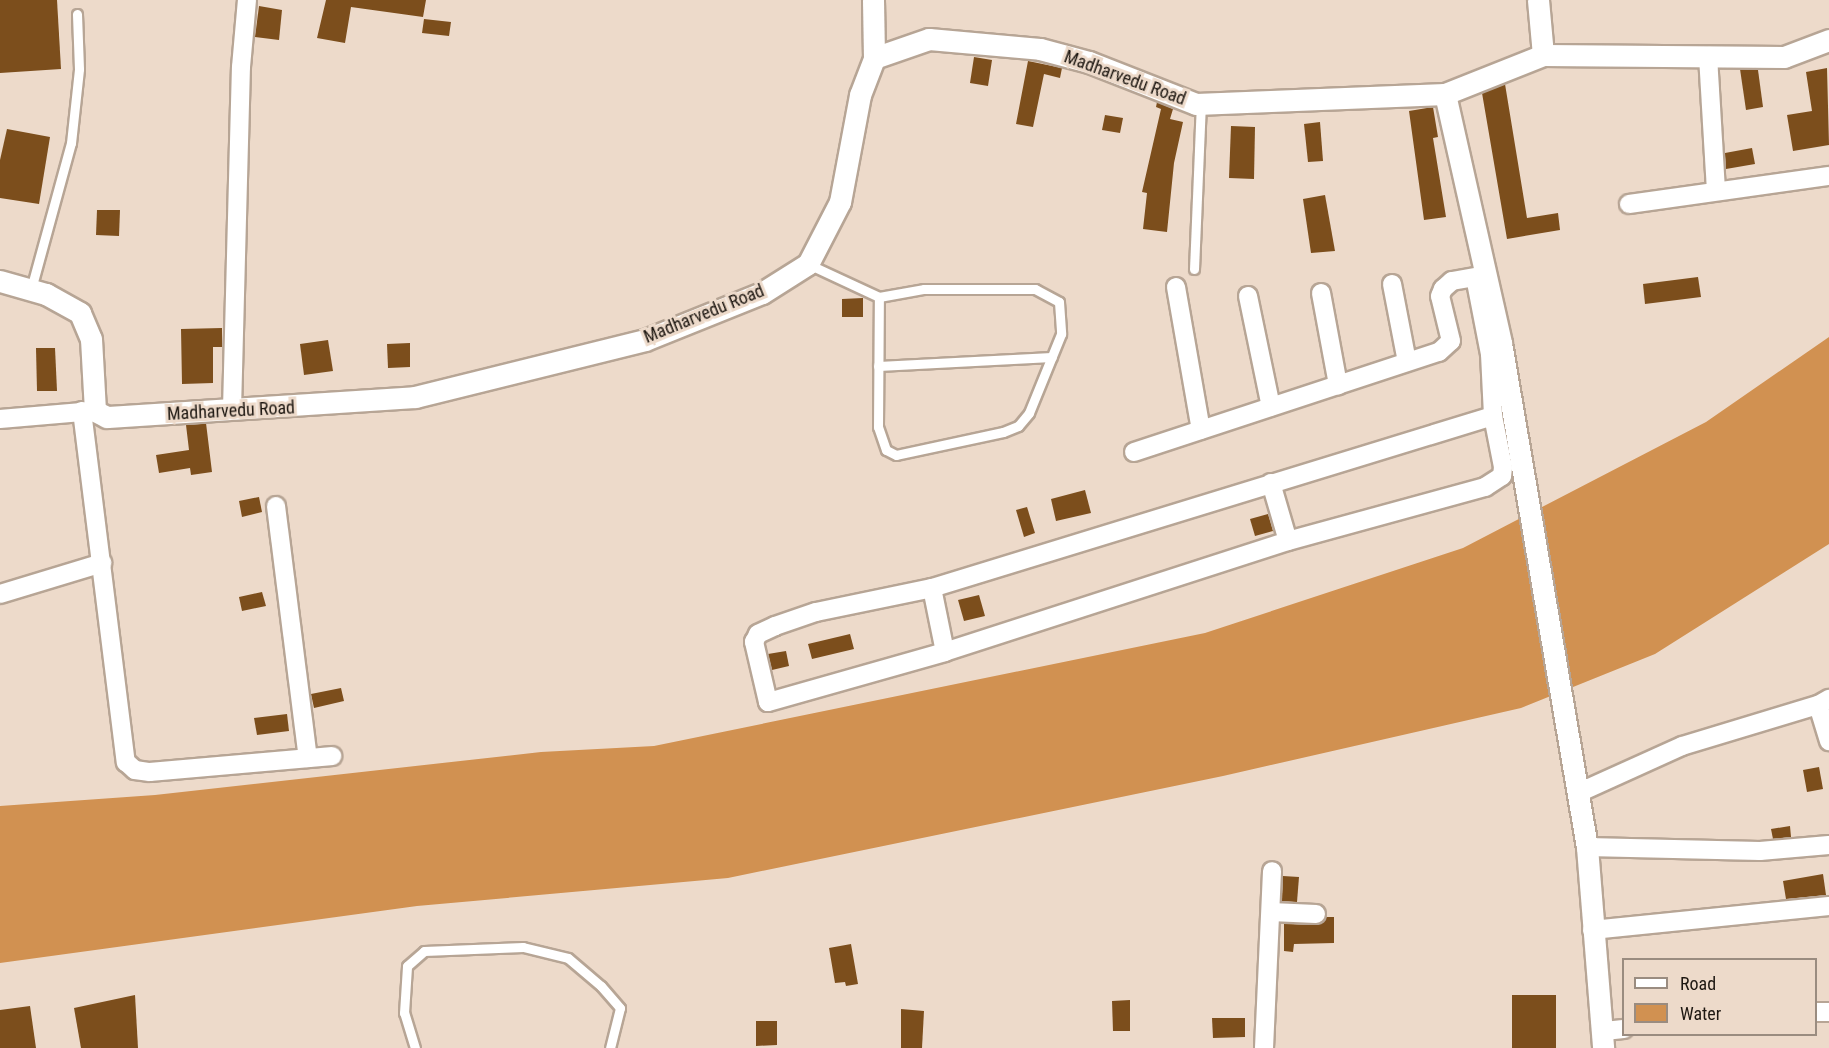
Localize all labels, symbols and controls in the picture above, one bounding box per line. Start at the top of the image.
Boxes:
street label: Madharvedu Road [1061,46,1189,110]
street label: Madharvedu Road [641,280,767,348]
street label: Madharvedu Road [167,397,295,425]
legend [1622,958,1817,1036]
text: Road [1680,973,1716,994]
text: Water [1680,1003,1721,1024]

